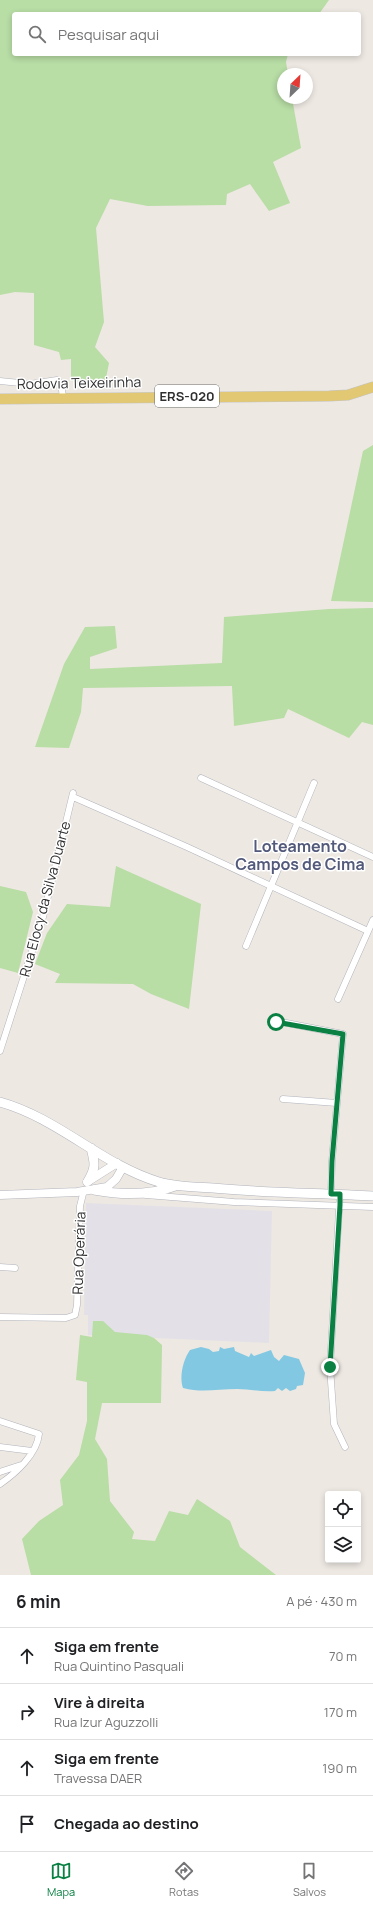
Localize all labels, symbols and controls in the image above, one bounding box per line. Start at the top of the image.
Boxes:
search box [12,12,361,56]
icon: search [26,23,48,45]
text: Pesquisar aqui [58,24,159,45]
north arrow [277,68,313,104]
street label: Rodovia Teixeirinha [17,372,141,393]
road number: ERS-020 [155,385,219,407]
street label: Rua Elocy da Silva Duarte [15,819,74,979]
district label: Loteamento Campos de Cima [235,835,365,875]
route start [267,1013,285,1031]
street label: Rua Operária [68,1211,89,1295]
route end [321,1358,339,1376]
map controls [325,1491,361,1563]
button: locate [325,1491,361,1527]
button: layers [325,1527,361,1563]
text: 6 min [16,1590,61,1613]
text: A pé · 430 m [286,1592,357,1610]
text: Siga em frente [54,1636,159,1657]
icon: ahead [16,1645,38,1667]
text: 70 m [329,1647,357,1665]
text: Rua Quintino Pasquali [54,1657,184,1675]
text: Vire à direita [54,1692,145,1713]
icon: right [16,1701,38,1723]
text: 170 m [324,1703,357,1721]
text: Rua Izur Aguzzolli [54,1713,158,1731]
text: Siga em frente [54,1748,159,1769]
icon: ahead [16,1757,38,1779]
text: 190 m [322,1759,357,1777]
text: Travessa DAER [54,1769,142,1787]
icon: arrive [16,1813,38,1835]
text: Chegada ao destino [54,1813,199,1834]
tab: Mapa [47,1860,75,1899]
tab: Rotas [169,1860,199,1899]
tab: Salvos [293,1860,326,1899]

